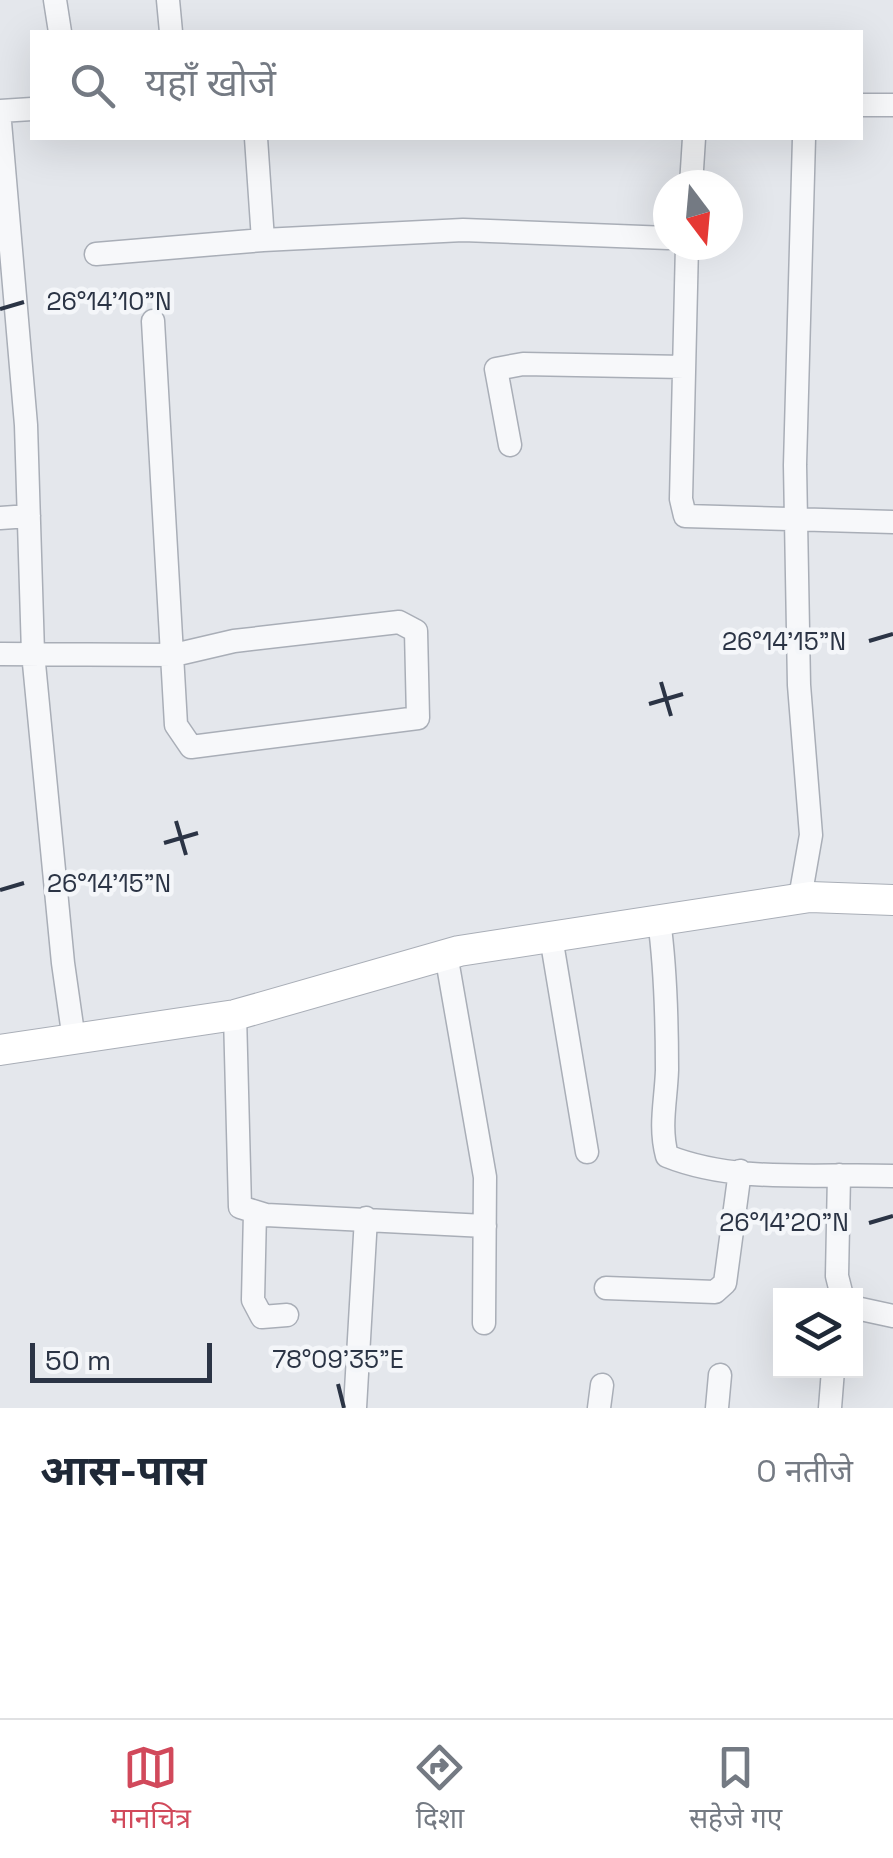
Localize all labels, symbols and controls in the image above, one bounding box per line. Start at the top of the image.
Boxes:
search box [30,30,863,140]
icon: search [65,58,120,113]
text: यहाँ खोजें [145,59,276,107]
north arrow [653,170,743,260]
text: 26°14'10"N [46,285,172,317]
text: 26°14'15"N [722,625,846,657]
text: 26°14'15"N [47,867,171,899]
text: 26°14'20"N [719,1206,849,1238]
map controls [773,1288,863,1378]
button: layers [773,1288,863,1378]
scale bar [30,1338,212,1382]
text: 50 m [45,1342,111,1378]
text: 78°09'35"E [272,1343,404,1375]
text: आस-पास [40,1444,206,1497]
text: 0 नतीजे [756,1451,853,1491]
tab: मानचित्र [111,1740,191,1839]
tab: दिशा [412,1740,467,1839]
tab: सहेजे गए [689,1740,782,1839]

